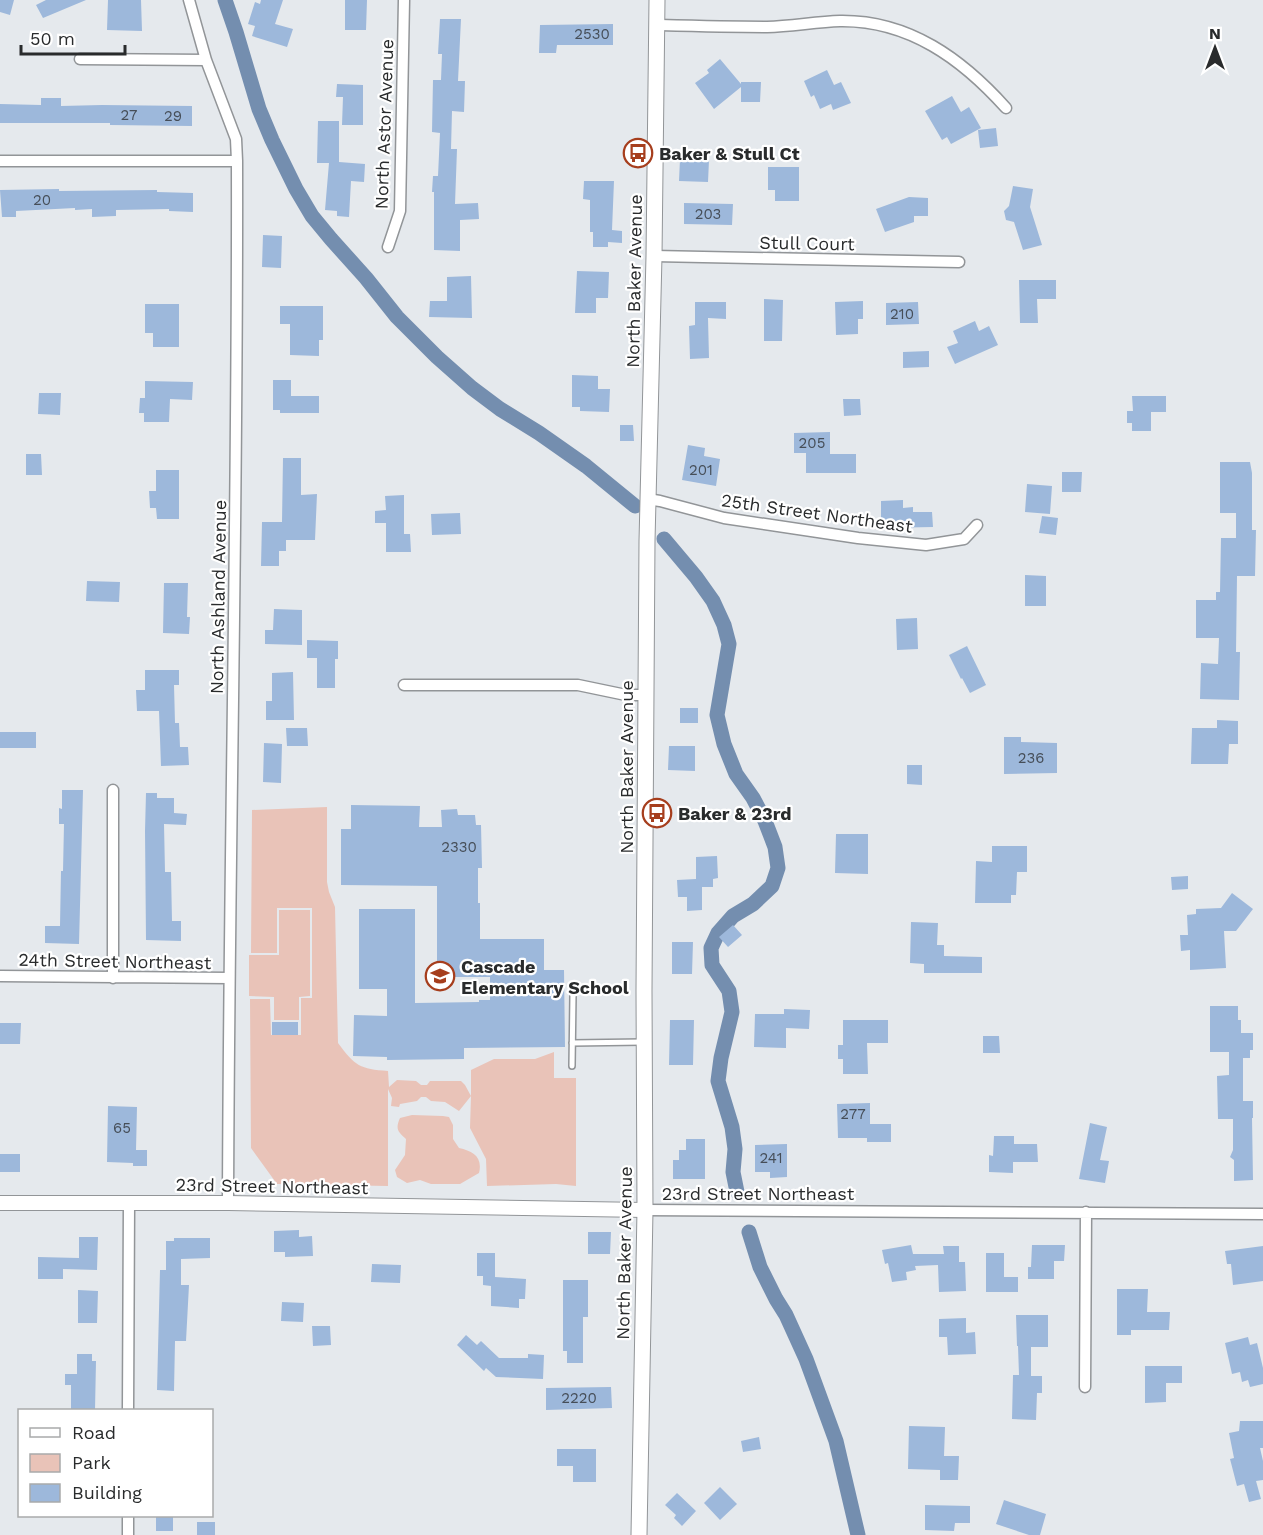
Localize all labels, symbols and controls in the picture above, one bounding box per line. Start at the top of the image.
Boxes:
scale bar [21,18,124,56]
north arrow [1185,18,1245,78]
text: N [1209,24,1221,43]
house number: 2530 [574,25,610,43]
text: 50 m [30,28,75,49]
street label: North Astor Avenue [371,38,397,210]
house number: 27 [121,106,137,124]
house number: 29 [164,107,182,125]
bus stop icon: Baker & Stull Ct [622,137,654,169]
place label: Baker & Stull Ct [659,143,800,164]
house number: 20 [33,191,51,209]
street label: North Baker Avenue [622,194,646,368]
house number: 203 [695,205,721,223]
street label: Stull Court [759,232,855,254]
house number: 210 [890,305,914,323]
house number: 205 [799,434,825,452]
house number: 201 [689,461,713,479]
street label: 25th Street Northeast [720,489,915,537]
street label: North Ashland Avenue [206,500,230,694]
street label: North Baker Avenue [616,680,637,854]
house number: 236 [1018,749,1044,767]
bus stop icon: Baker & 23rd [641,797,673,829]
place label: Baker & 23rd [678,803,792,824]
house number: 2330 [441,838,477,856]
street label: 24th Street Northeast [18,949,212,973]
place label: Cascade Elementary School [461,956,629,998]
school or university icon: Cascade Elementary School [424,960,456,992]
house number: 277 [840,1105,866,1123]
house number: 65 [113,1119,131,1137]
house number: 241 [759,1149,783,1167]
street label: North Baker Avenue [612,1166,636,1340]
street label: 23rd Street Northeast [175,1174,369,1198]
street label: 23rd Street Northeast [662,1183,855,1204]
house number: 2220 [561,1389,597,1407]
legend [18,1409,213,1517]
text: Road [72,1422,116,1443]
text: Park [72,1452,111,1473]
text: Building [72,1482,142,1503]

